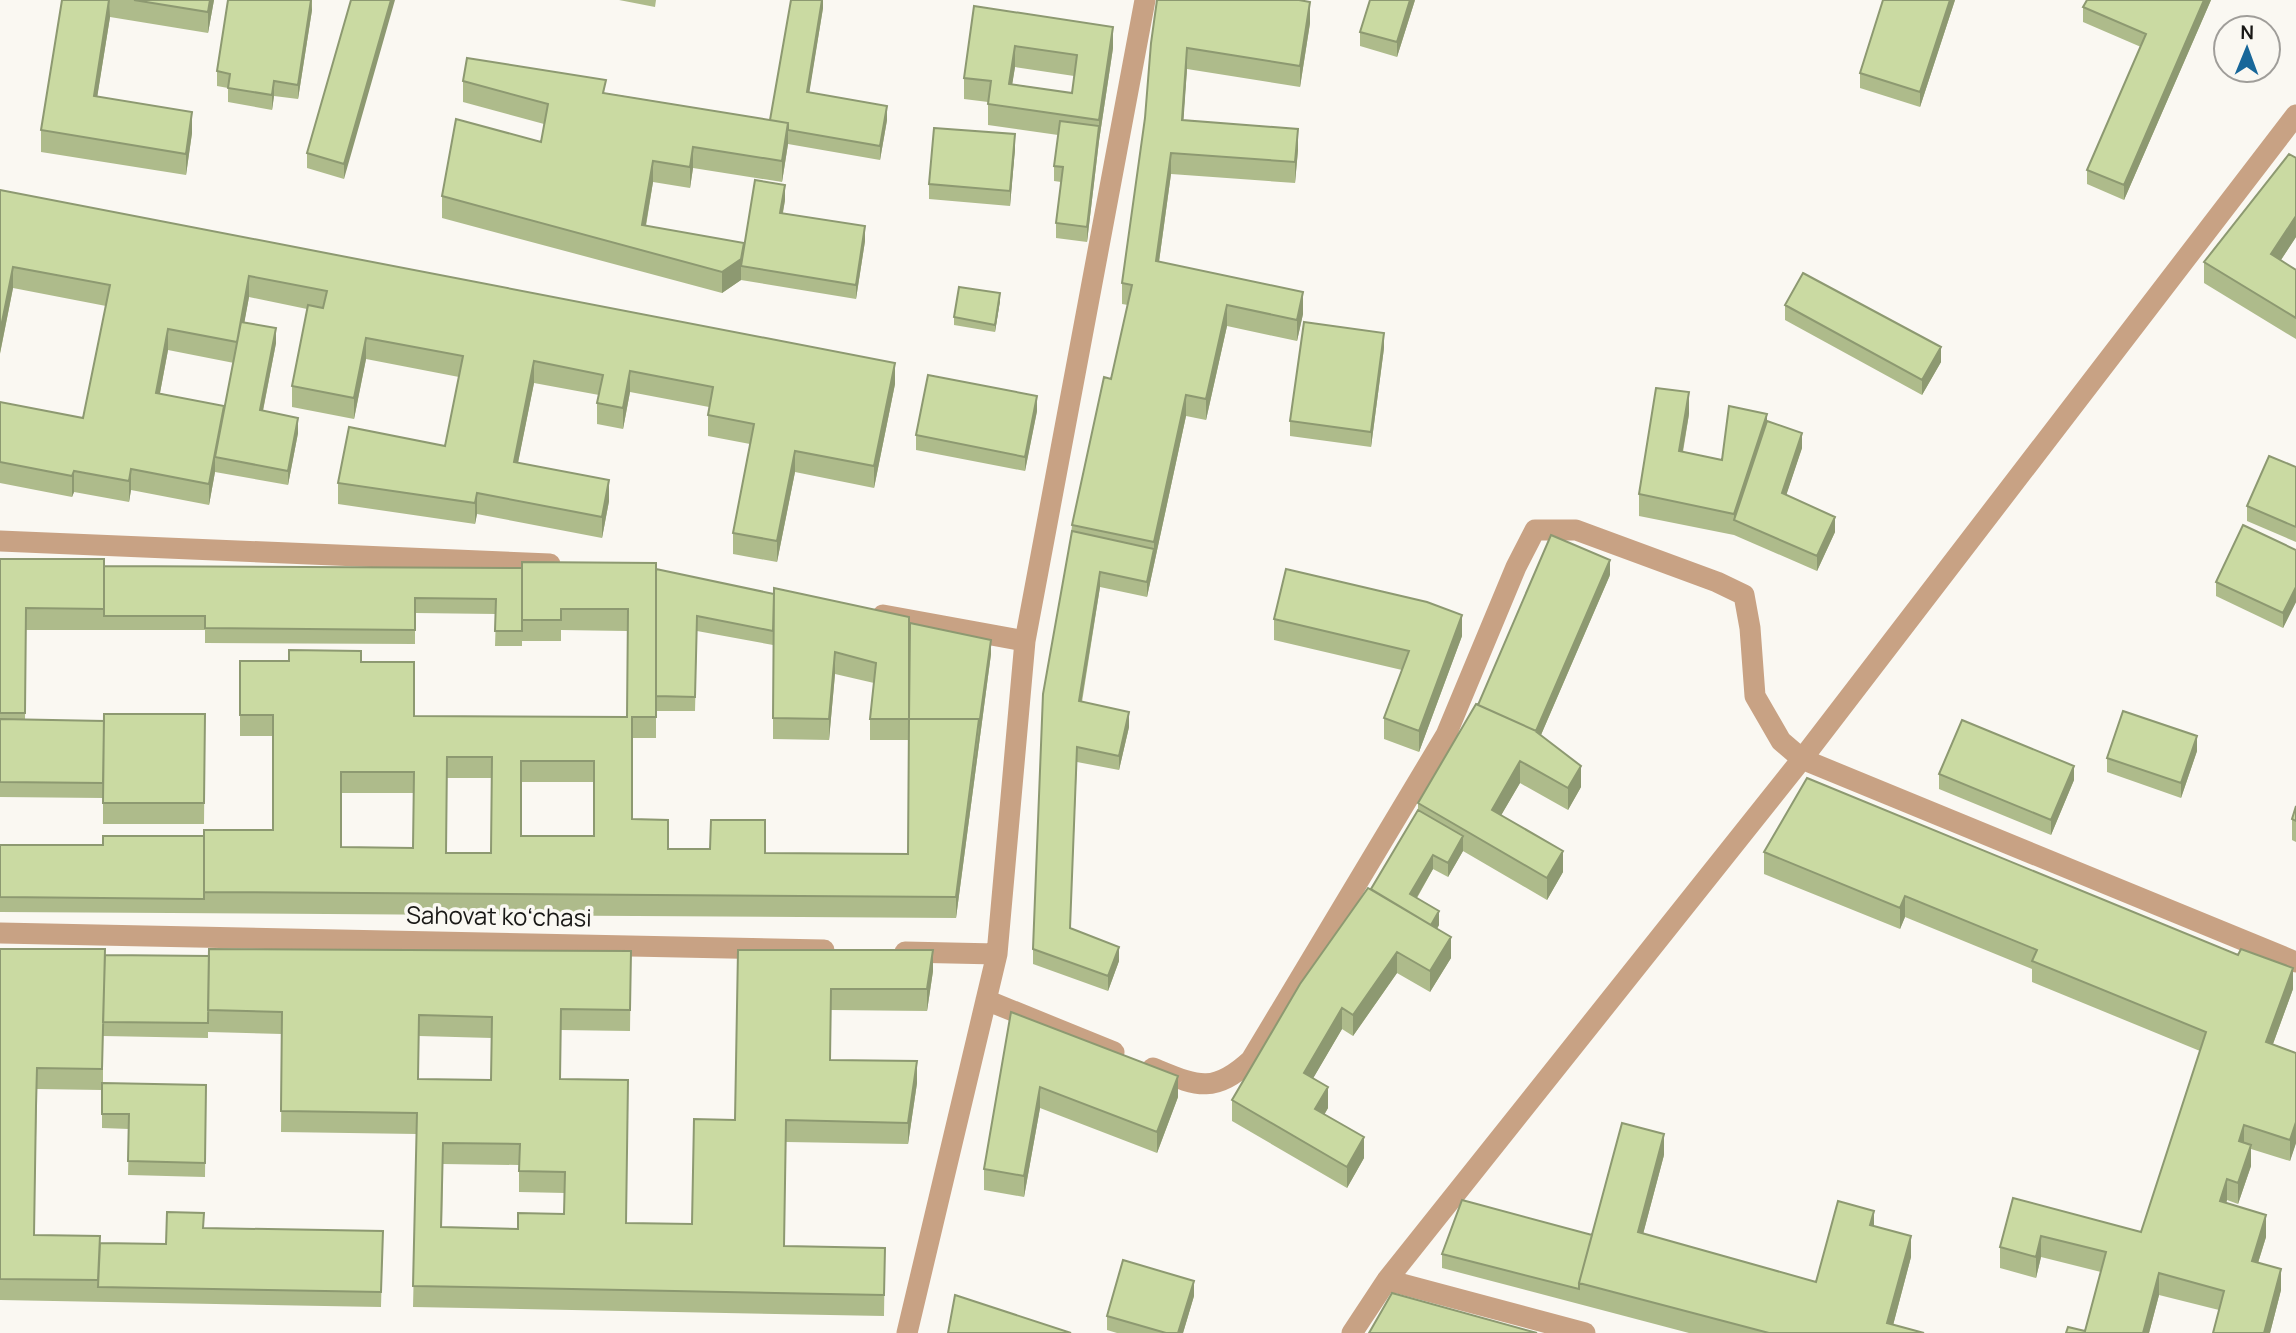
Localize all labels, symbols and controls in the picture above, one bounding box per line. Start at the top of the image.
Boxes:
north arrow [2212,14,2282,84]
text: N [2240,19,2254,45]
street label: Sahovat koʻchasi [406,897,592,934]

